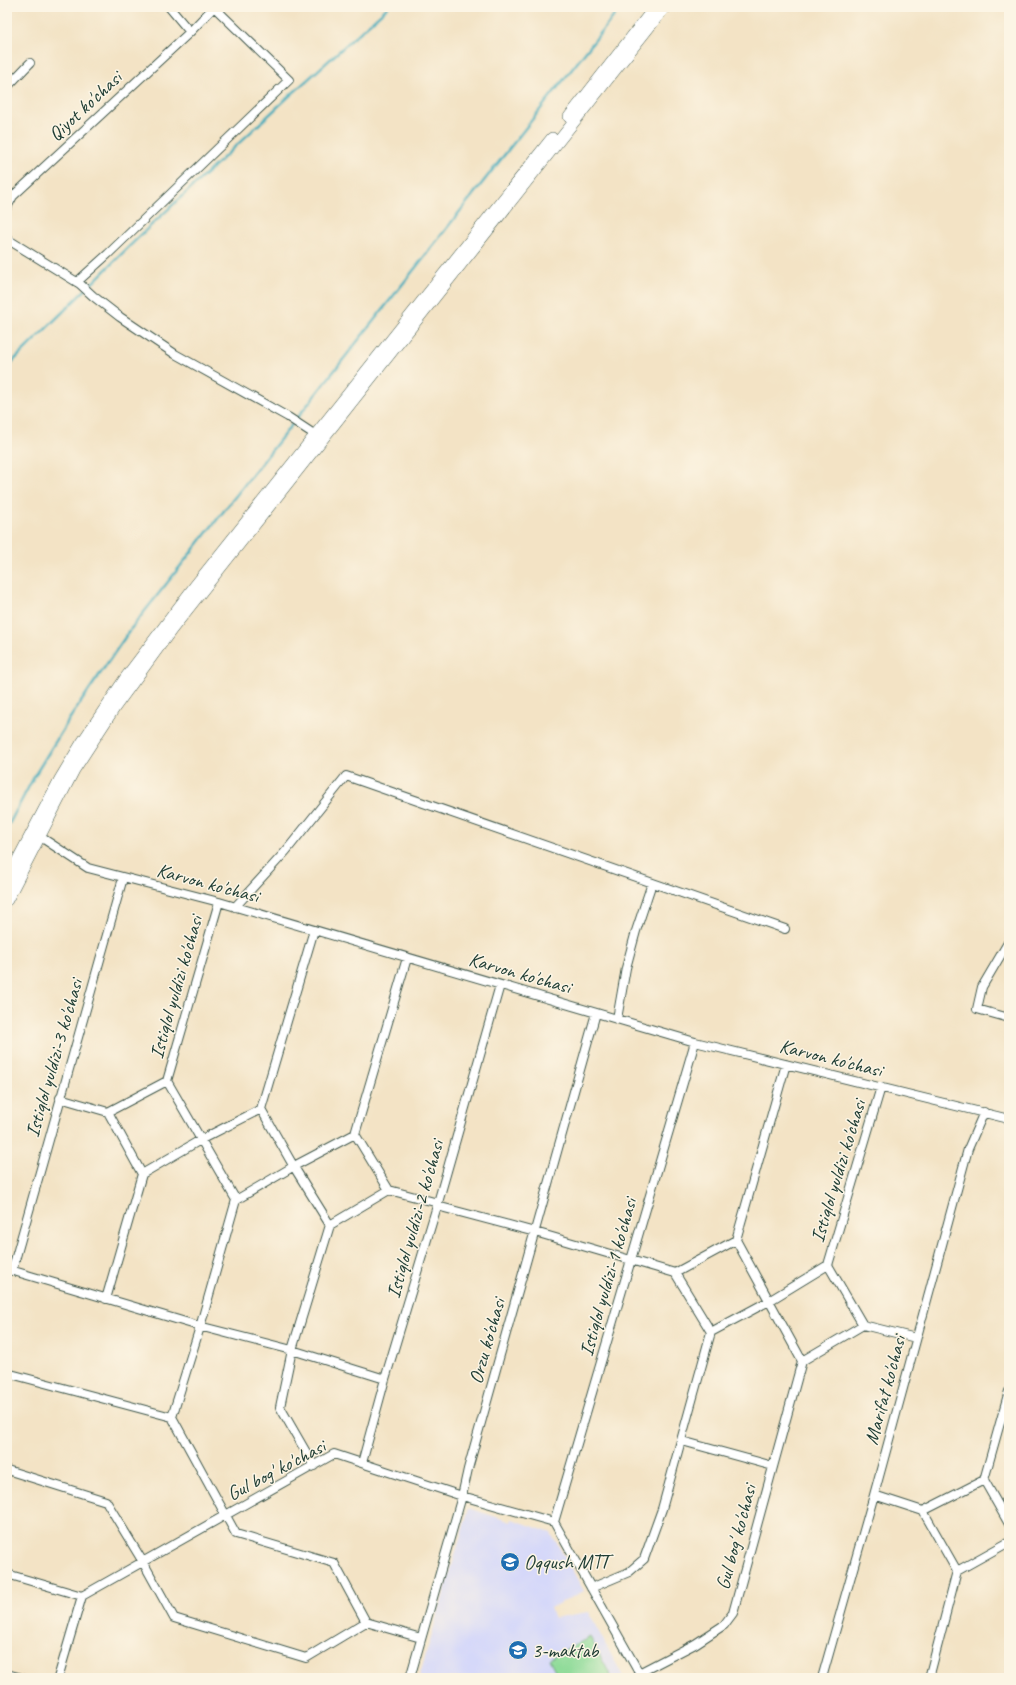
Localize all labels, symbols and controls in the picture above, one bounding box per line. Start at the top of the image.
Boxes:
street label: Qiyot ko'chasi [43,64,129,146]
street label: Karvon ko'chasi [154,857,264,909]
street label: Istiqlol yuldizi ko'chasi [144,911,209,1061]
street label: Karvon ko'chasi [466,947,576,1000]
street label: Istiqlol yuldizi-3 ko'chasi [19,974,89,1140]
street label: Karvon ko'chasi [777,1033,887,1083]
street label: Istiqlol yuldizi ko'chasi [804,1095,872,1245]
street label: Istiqlol yuldizi-2 ko'chasi [380,1135,450,1301]
street label: Istiqlol yuldizi-1 ko'chasi [573,1193,643,1359]
street label: Orzu ko'chasi [463,1293,512,1387]
street label: Marifat ko'chasi [858,1331,912,1447]
street label: Gul bog' ko'chasi [222,1433,332,1506]
street label: Gul bog' ko'chasi [710,1479,763,1592]
place label: Oqqush MTT [524,1550,614,1575]
school or university icon: Oqqush MTT [499,1551,521,1573]
place label: 3-maktab [532,1638,599,1663]
school or university icon: 3-maktab [507,1639,529,1661]

